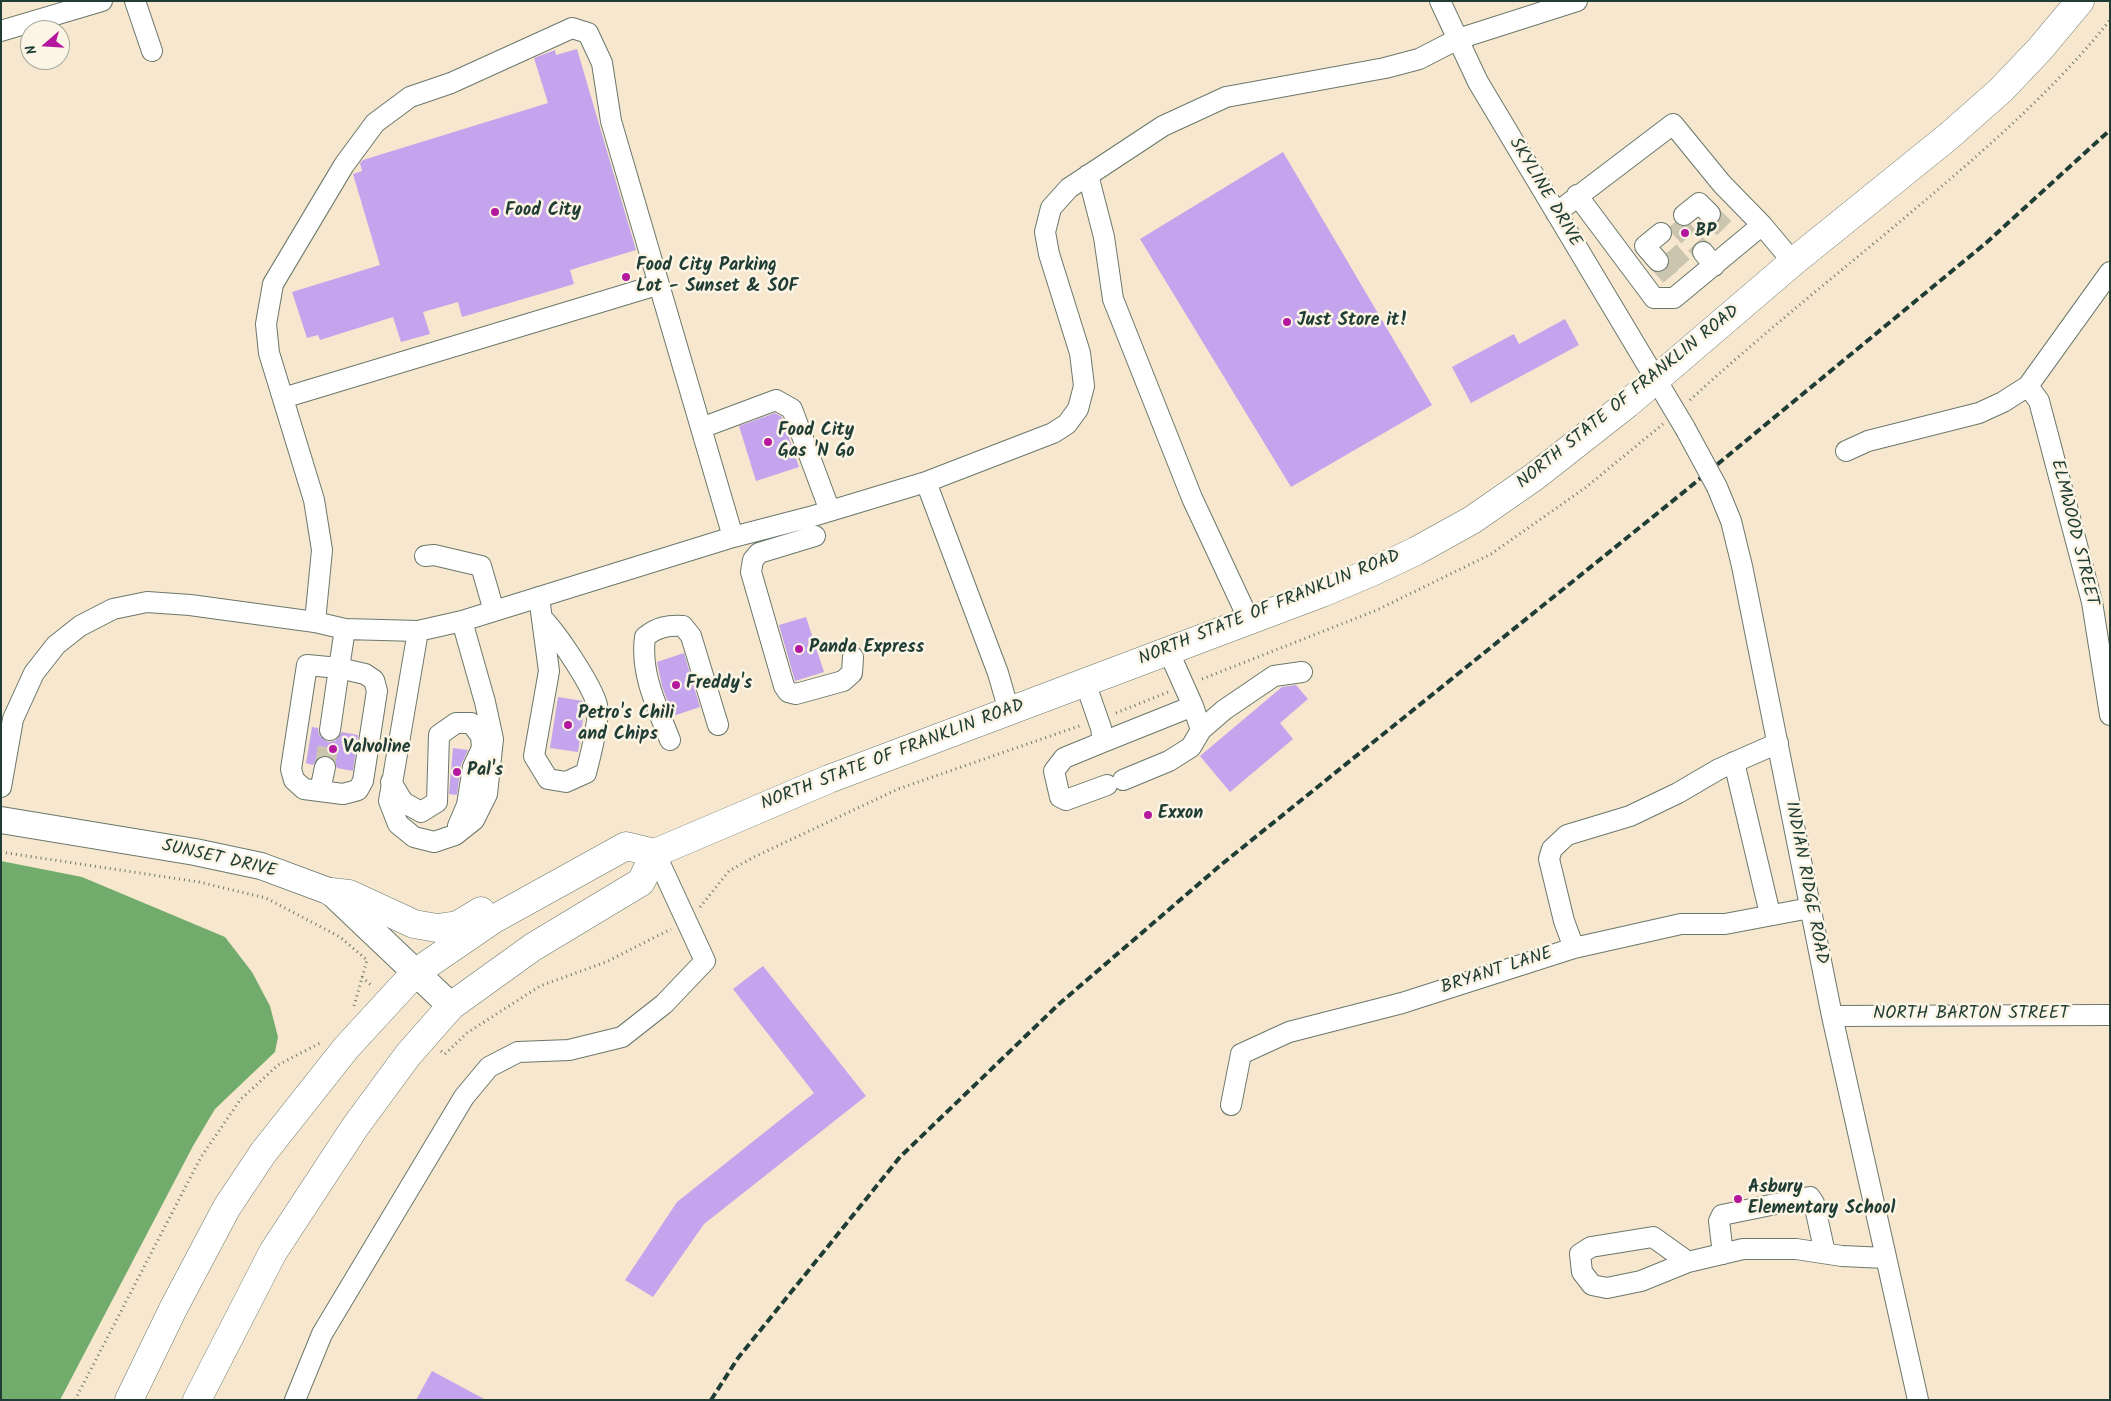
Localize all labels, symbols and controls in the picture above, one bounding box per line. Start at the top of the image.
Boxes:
north arrow [20,20,70,70]
text: N [20,42,44,57]
street label: SKYLINE DRIVE [1503,134,1585,252]
place label: Food City [505,201,581,223]
marker: Food City [489,206,501,218]
place label: BP [1695,222,1716,244]
marker: BP [1679,227,1691,239]
place label: Food City Parking Lot - Sunset & SOF [636,256,798,298]
marker: Food City Parking Lot - Sunset & SOF [620,271,632,283]
street label: NORTH STATE OF FRANKLIN ROAD [1513,301,1745,495]
place label: Just Store it! [1297,311,1408,333]
marker: Just Store it! [1281,316,1293,328]
place label: Food City Gas 'N Go [778,421,854,464]
marker: Food City Gas 'N Go [762,436,774,448]
street label: ELMWOOD STREET [2044,458,2102,608]
street label: NORTH STATE OF FRANKLIN ROAD [1136,546,1404,672]
place label: Panda Express [809,638,924,660]
marker: Panda Express [793,643,805,655]
place label: Freddy's [686,674,752,696]
marker: Freddy's [670,679,682,691]
street label: NORTH STATE OF FRANKLIN ROAD [758,696,1028,816]
place label: Petro's Chili and Chips [578,704,674,746]
marker: Petro's Chili and Chips [562,719,574,731]
place label: Valvoline [343,738,411,760]
marker: Valvoline [327,743,339,755]
place label: Pal's [467,761,503,783]
marker: Pal's [451,766,463,778]
street label: INDIAN RIDGE ROAD [1779,800,1831,966]
place label: Exxon [1158,804,1203,826]
marker: Exxon [1142,809,1154,821]
street label: SUNSET DRIVE [159,836,279,884]
street label: BRYANT LANE [1439,944,1555,1000]
street label: NORTH BARTON STREET [1873,1004,2069,1026]
place label: Asbury Elementary School [1748,1178,1895,1220]
marker: Asbury Elementary School [1732,1193,1744,1205]

